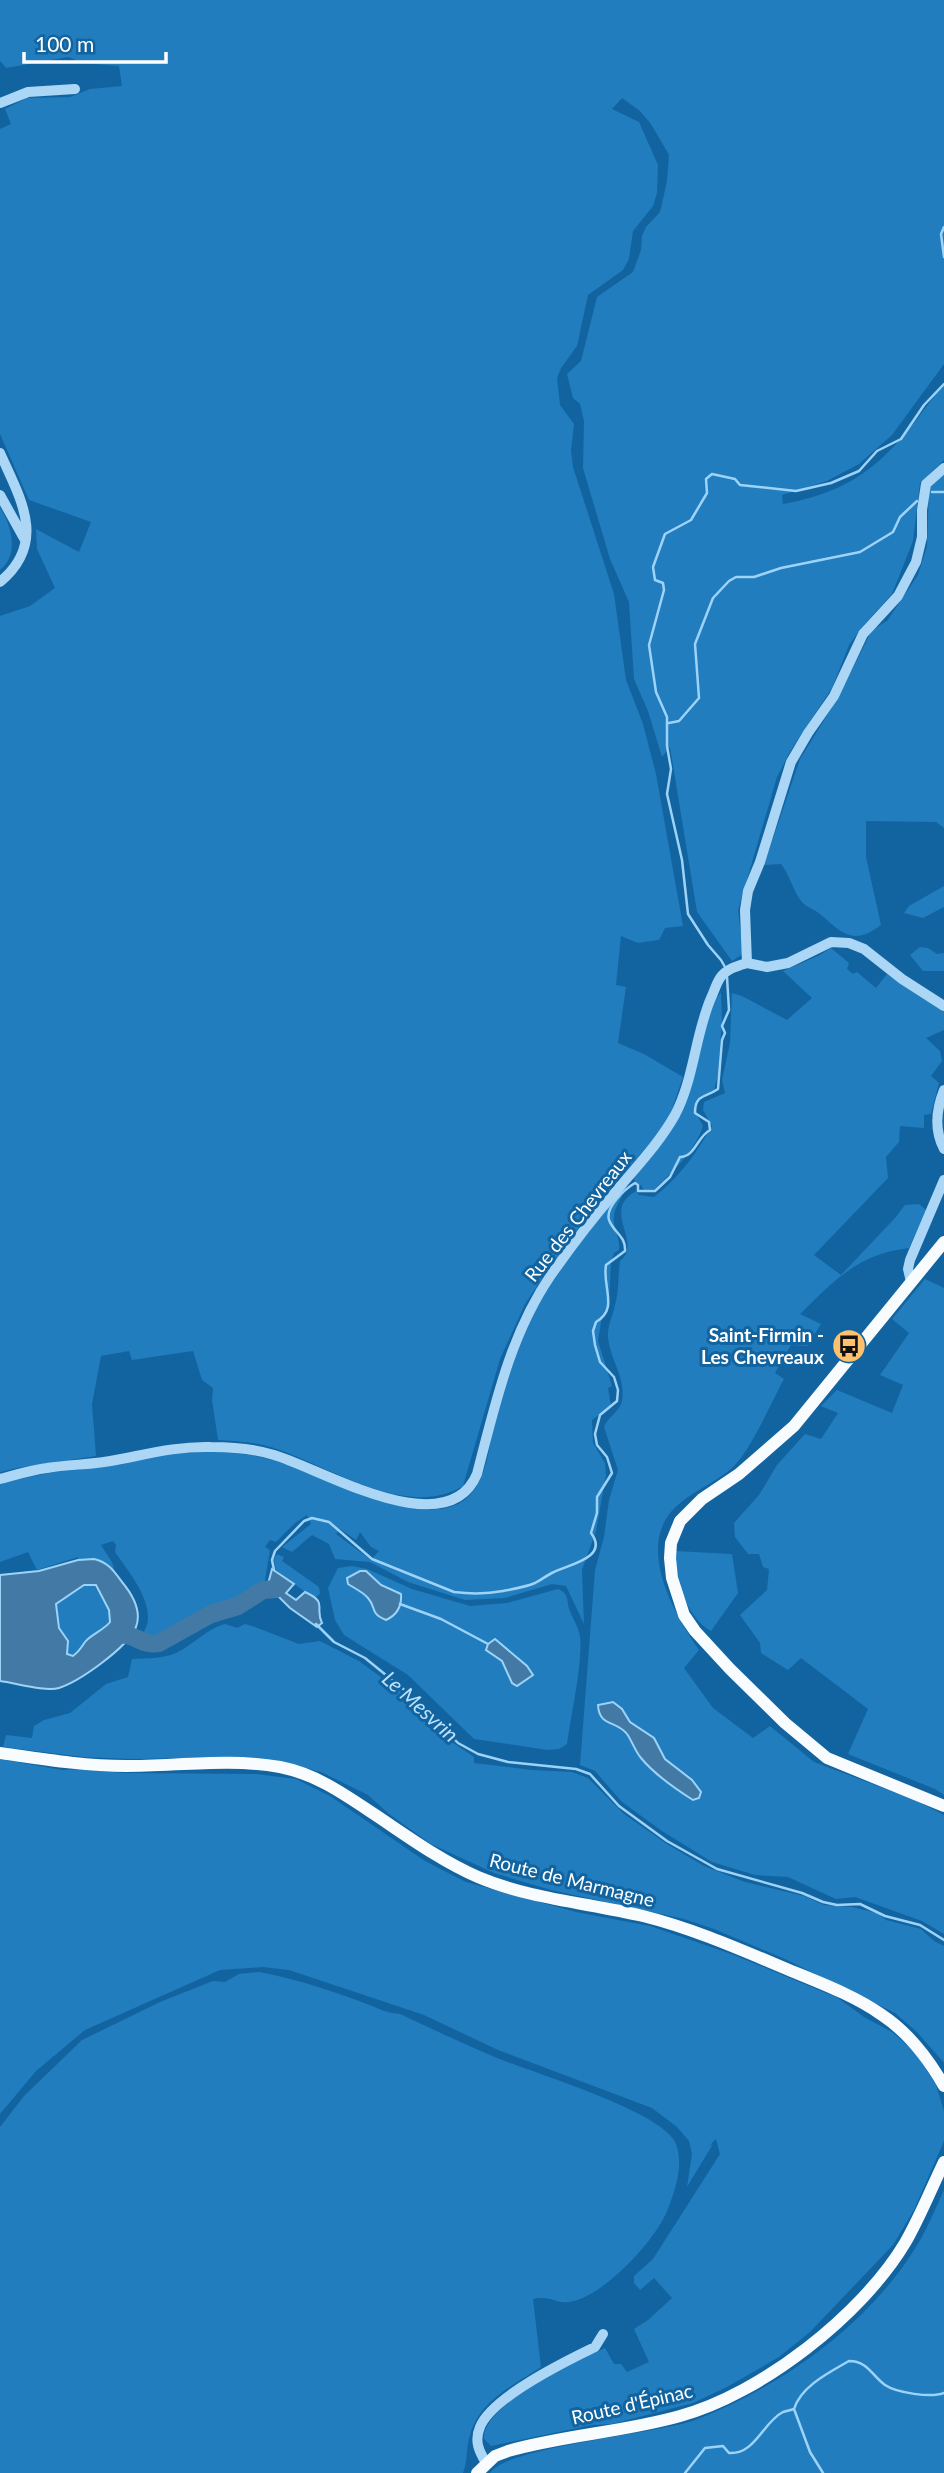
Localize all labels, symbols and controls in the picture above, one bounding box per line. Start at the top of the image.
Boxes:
scale bar [24,21,166,65]
text: 100 m [35,31,94,56]
street label: Rue des Chevreaux [519,1145,636,1286]
place label: Saint-Firmin - Les Chevreaux [701,1323,824,1368]
bus stop icon: Saint-Firmin - Les Chevreaux [830,1327,868,1365]
water label: Le Mesvrin [378,1665,464,1746]
street label: Route de Marmagne [487,1848,657,1911]
street label: Route d'Épinac [569,2378,695,2429]

